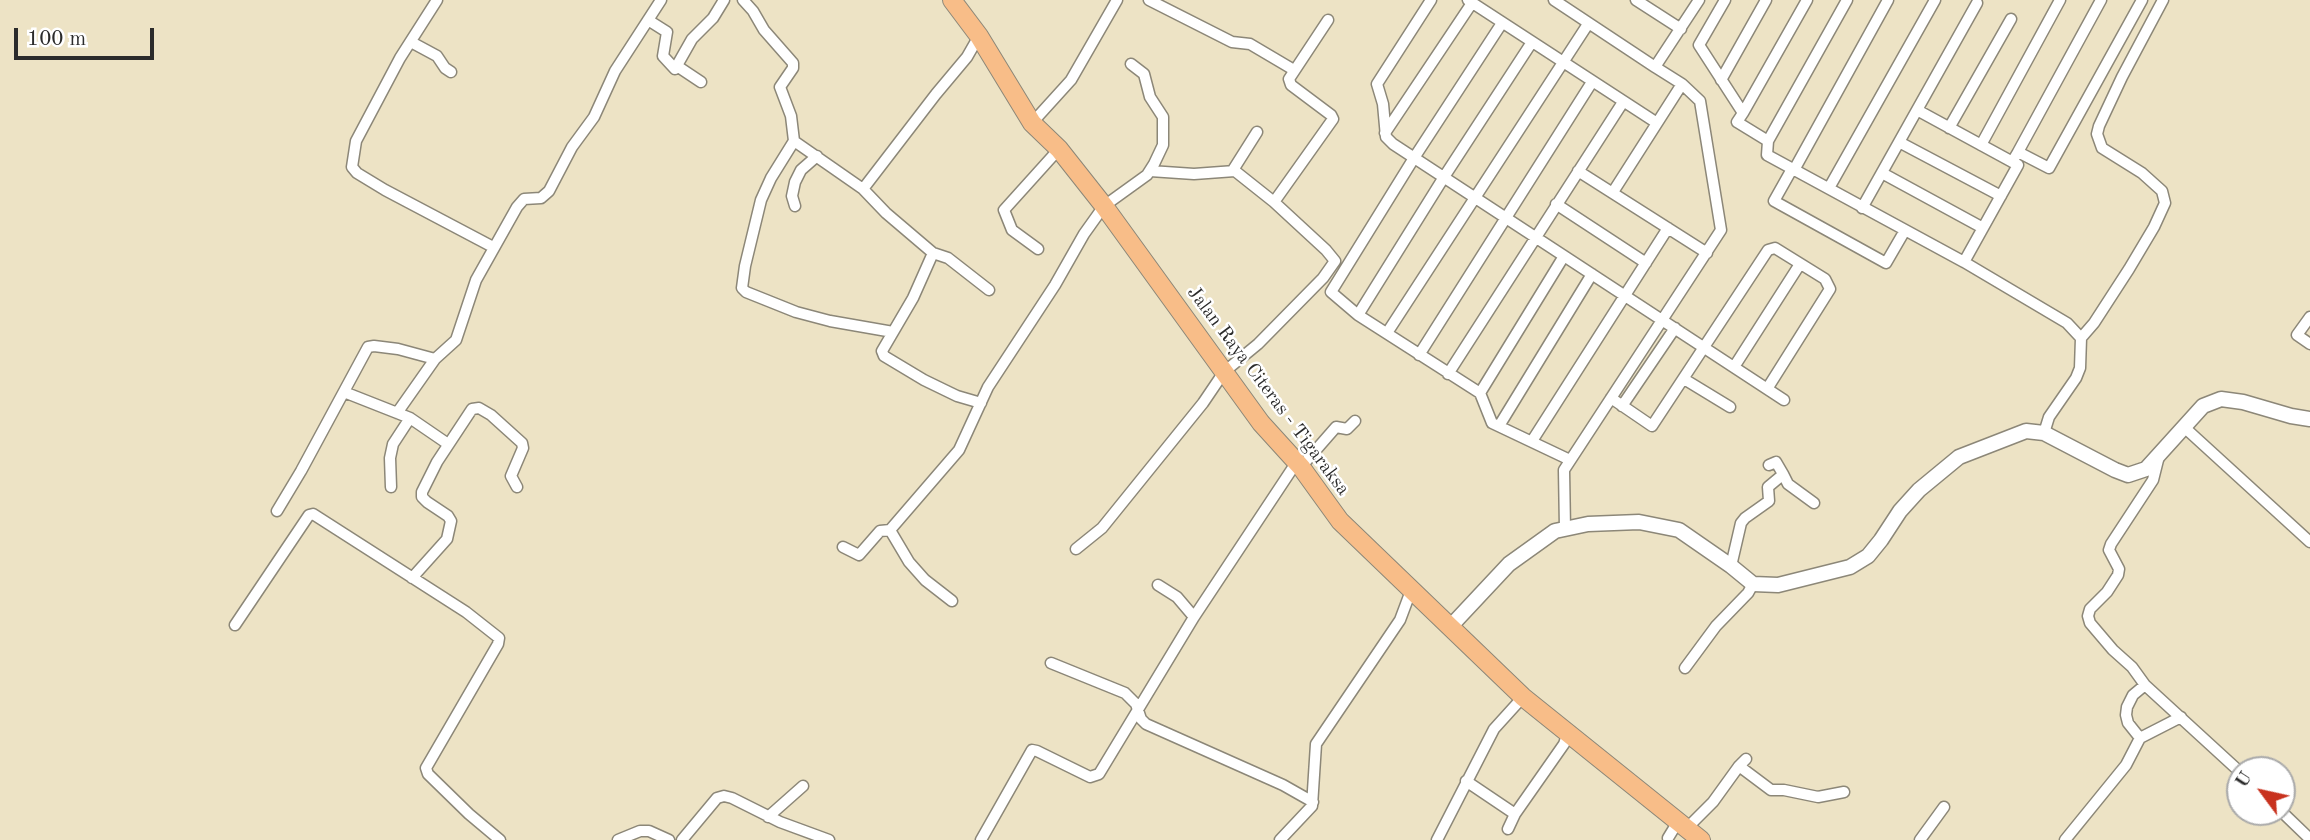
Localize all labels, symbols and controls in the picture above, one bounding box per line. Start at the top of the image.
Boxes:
scale bar [18,14,158,58]
text: 100 m [27,29,86,50]
street label: Jalan Raya Citeras - Tigaraksa [1182,282,1354,500]
north arrow [2226,756,2296,826]
text: U [2233,769,2257,792]

